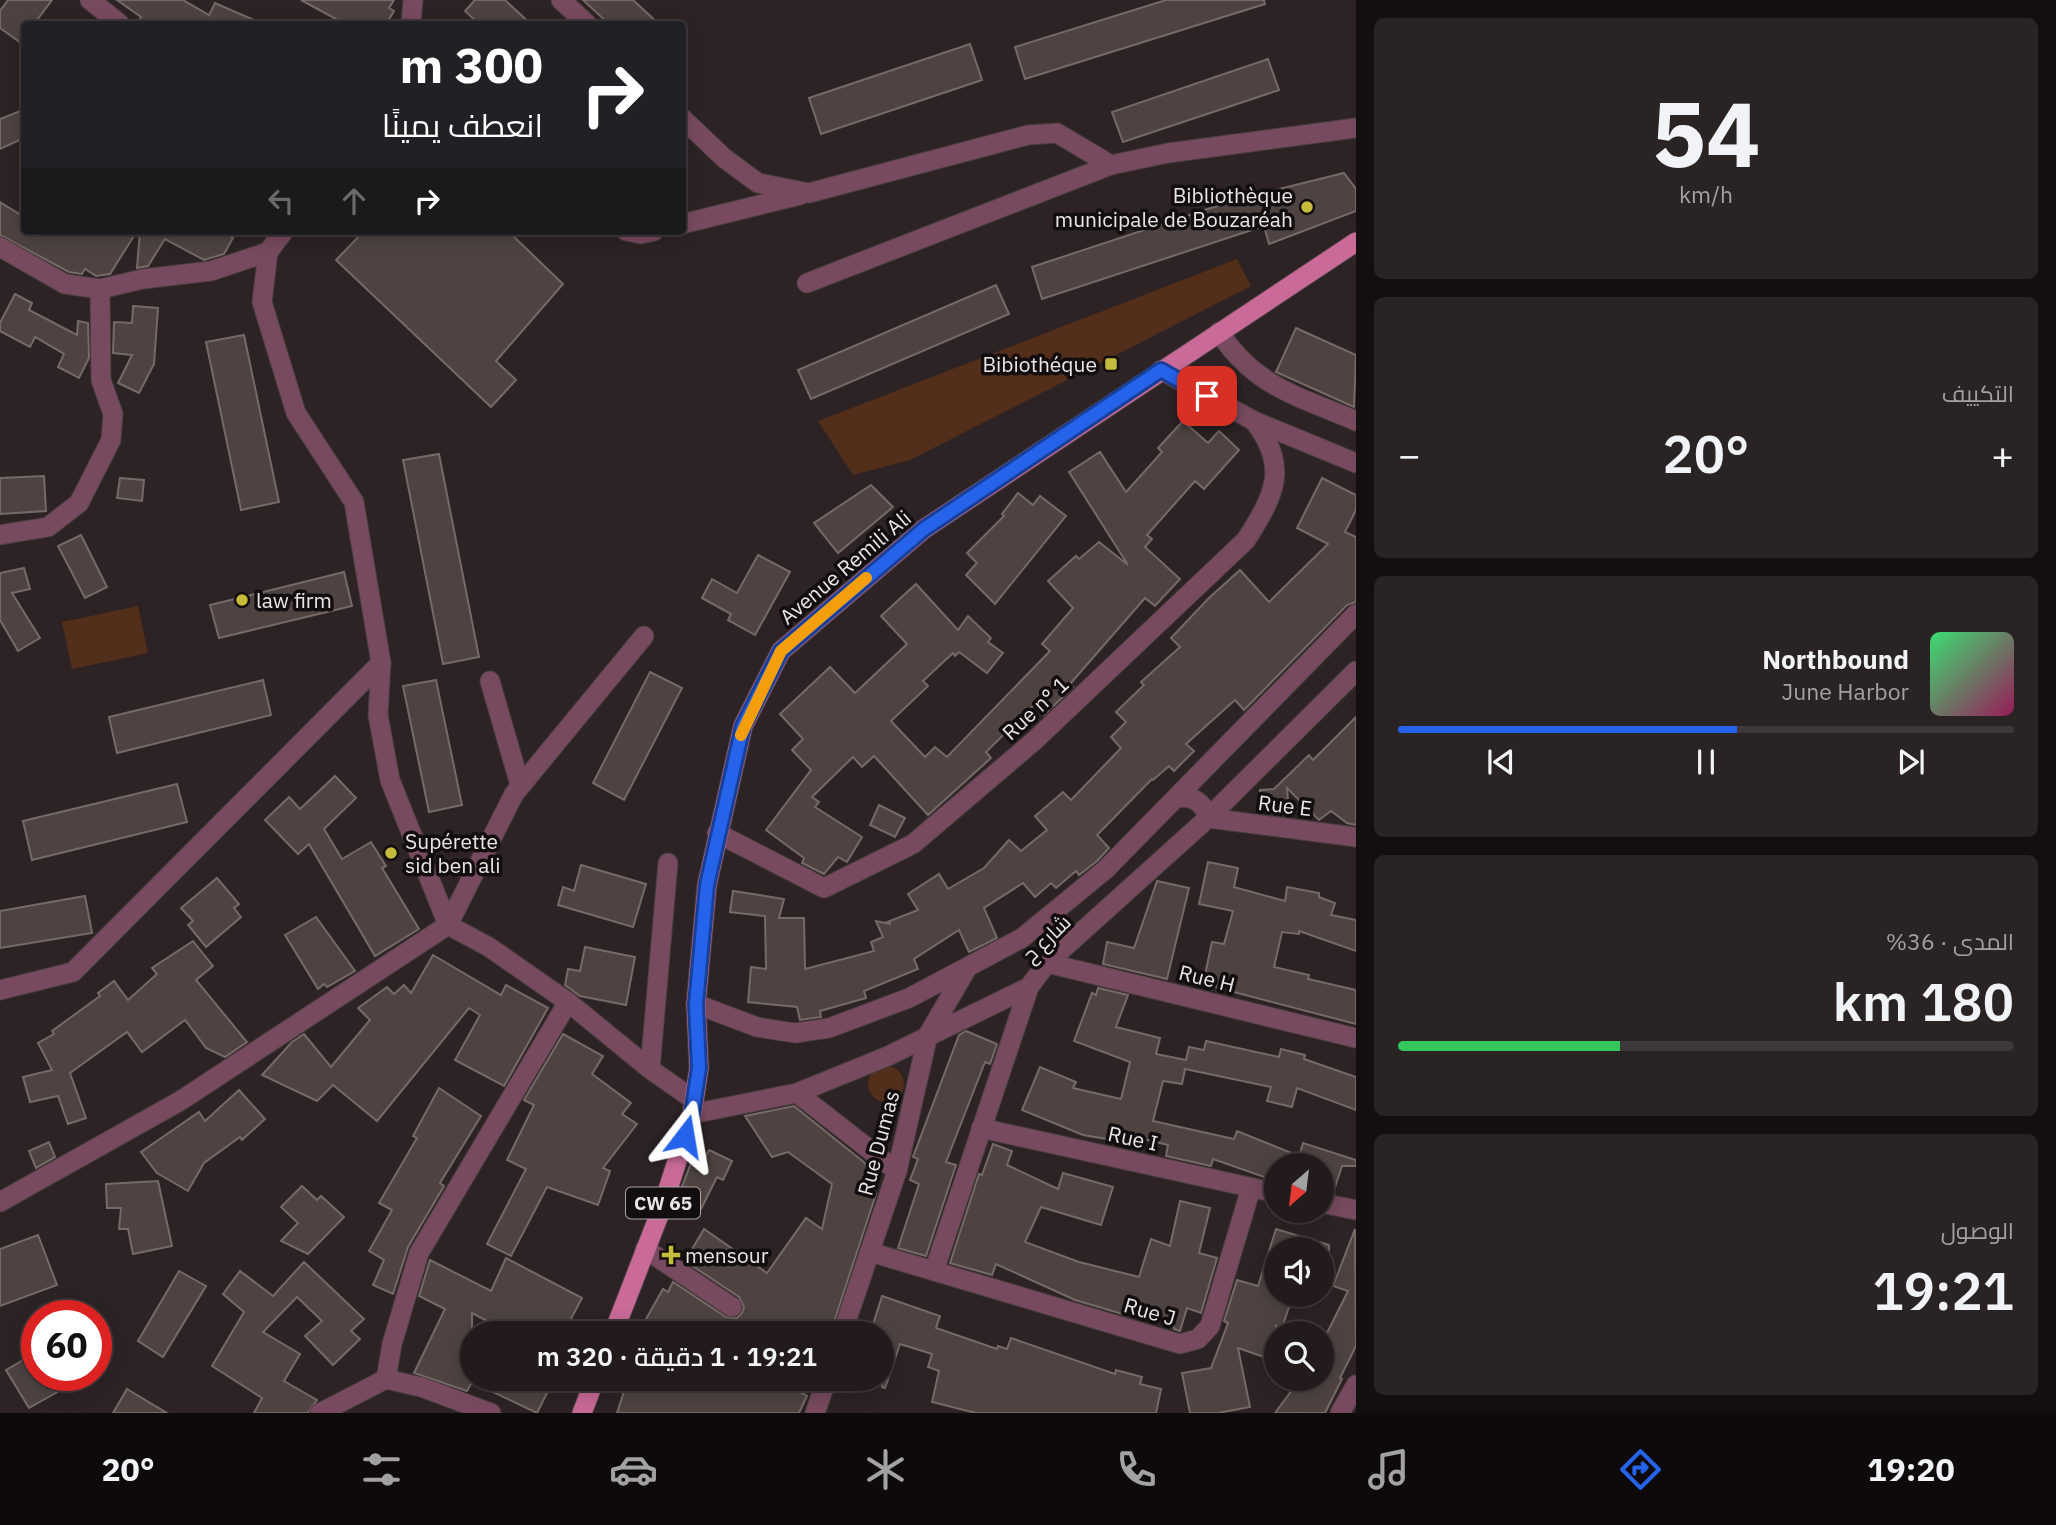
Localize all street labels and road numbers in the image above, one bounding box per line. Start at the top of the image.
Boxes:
street label: Avenue Remili Ali [773,504,917,630]
street label: Rue n° 1 [996,670,1074,746]
street label: Rue E [1256,788,1314,822]
street label: شارع ح [1015,908,1077,969]
street label: Rue H [1176,958,1238,998]
street label: Rue Dumas [851,1087,905,1199]
street label: Rue I [1106,1119,1160,1157]
road number: CW 65 [626,1188,700,1218]
street label: Rue J [1121,1290,1179,1332]

